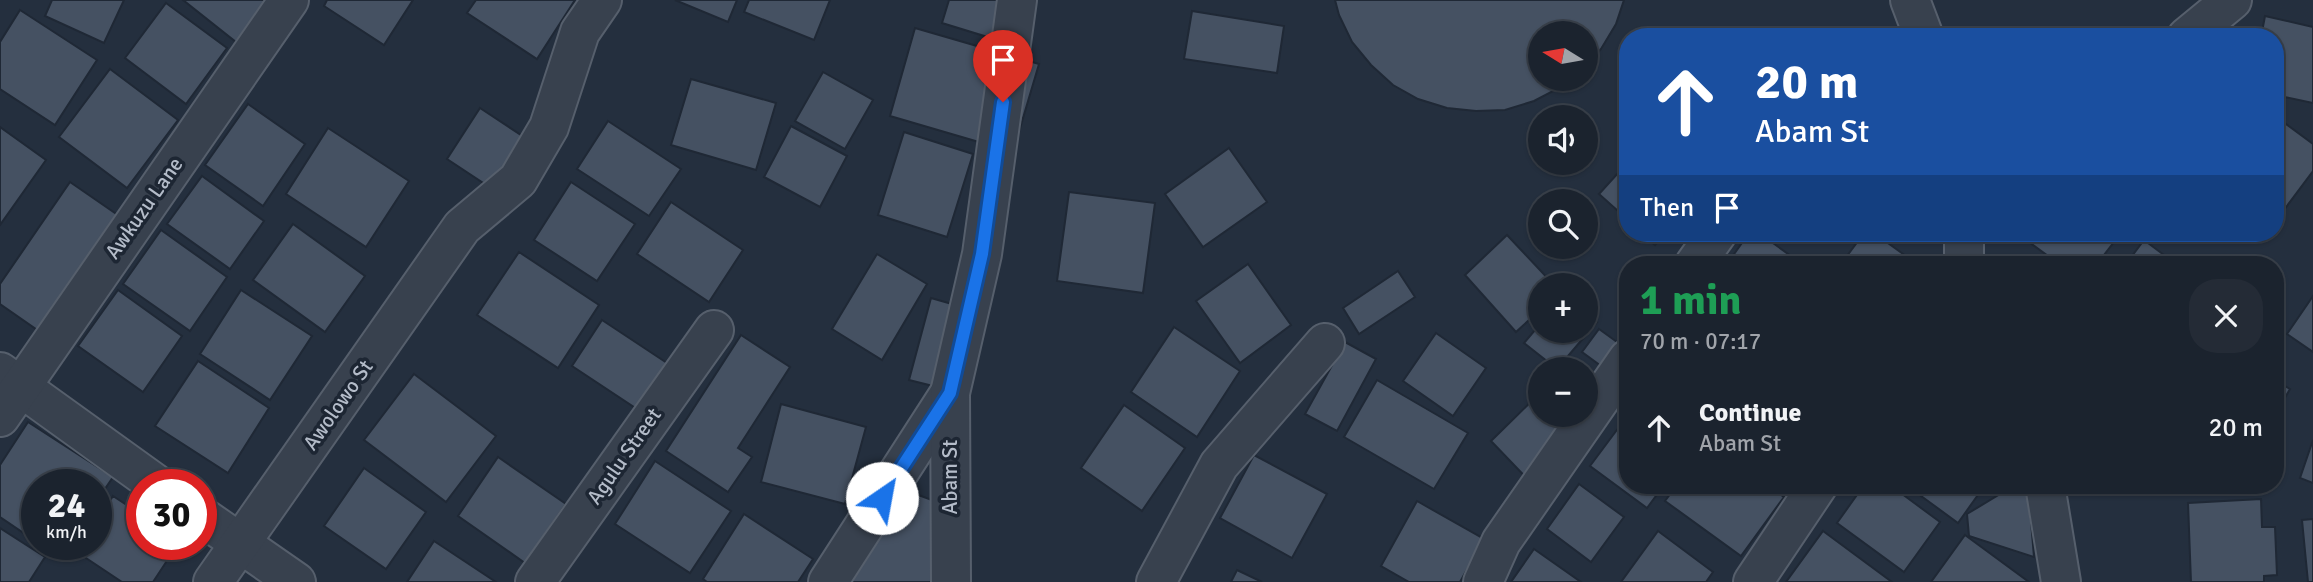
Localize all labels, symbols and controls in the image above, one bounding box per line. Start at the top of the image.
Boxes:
north arrow [1528,21,1598,91]
map controls [1528,21,1598,427]
pin [973,30,1033,102]
icon: arrive [984,41,1022,79]
text: 20 m [1755,52,1858,112]
icon: ahead [1640,56,1731,147]
button: sound [1528,105,1598,175]
text: Abam St [1755,112,1869,151]
street label: Awkuzu Lane [99,152,189,264]
button: search [1528,189,1598,259]
icon: arrive [1708,189,1746,227]
text: Then [1640,192,1694,224]
button: + [1528,273,1598,343]
text: 1 min [1640,275,1741,326]
button: close [2189,279,2263,353]
text: 70 m · 07:17 [1640,327,1761,356]
street label: Awolowo St [297,355,379,455]
button: − [1528,357,1598,427]
text: Continue [1699,397,1801,429]
street label: Agulu Street [581,403,667,509]
icon: ahead [1640,409,1678,447]
text: 20 m [2208,412,2263,444]
text: Abam St [1699,429,1781,458]
street label: Abam St [937,440,963,514]
position arrow [845,461,919,535]
speed limit sign: 30 [126,469,217,560]
text: 24 [48,484,85,527]
text: km/h [46,521,87,543]

